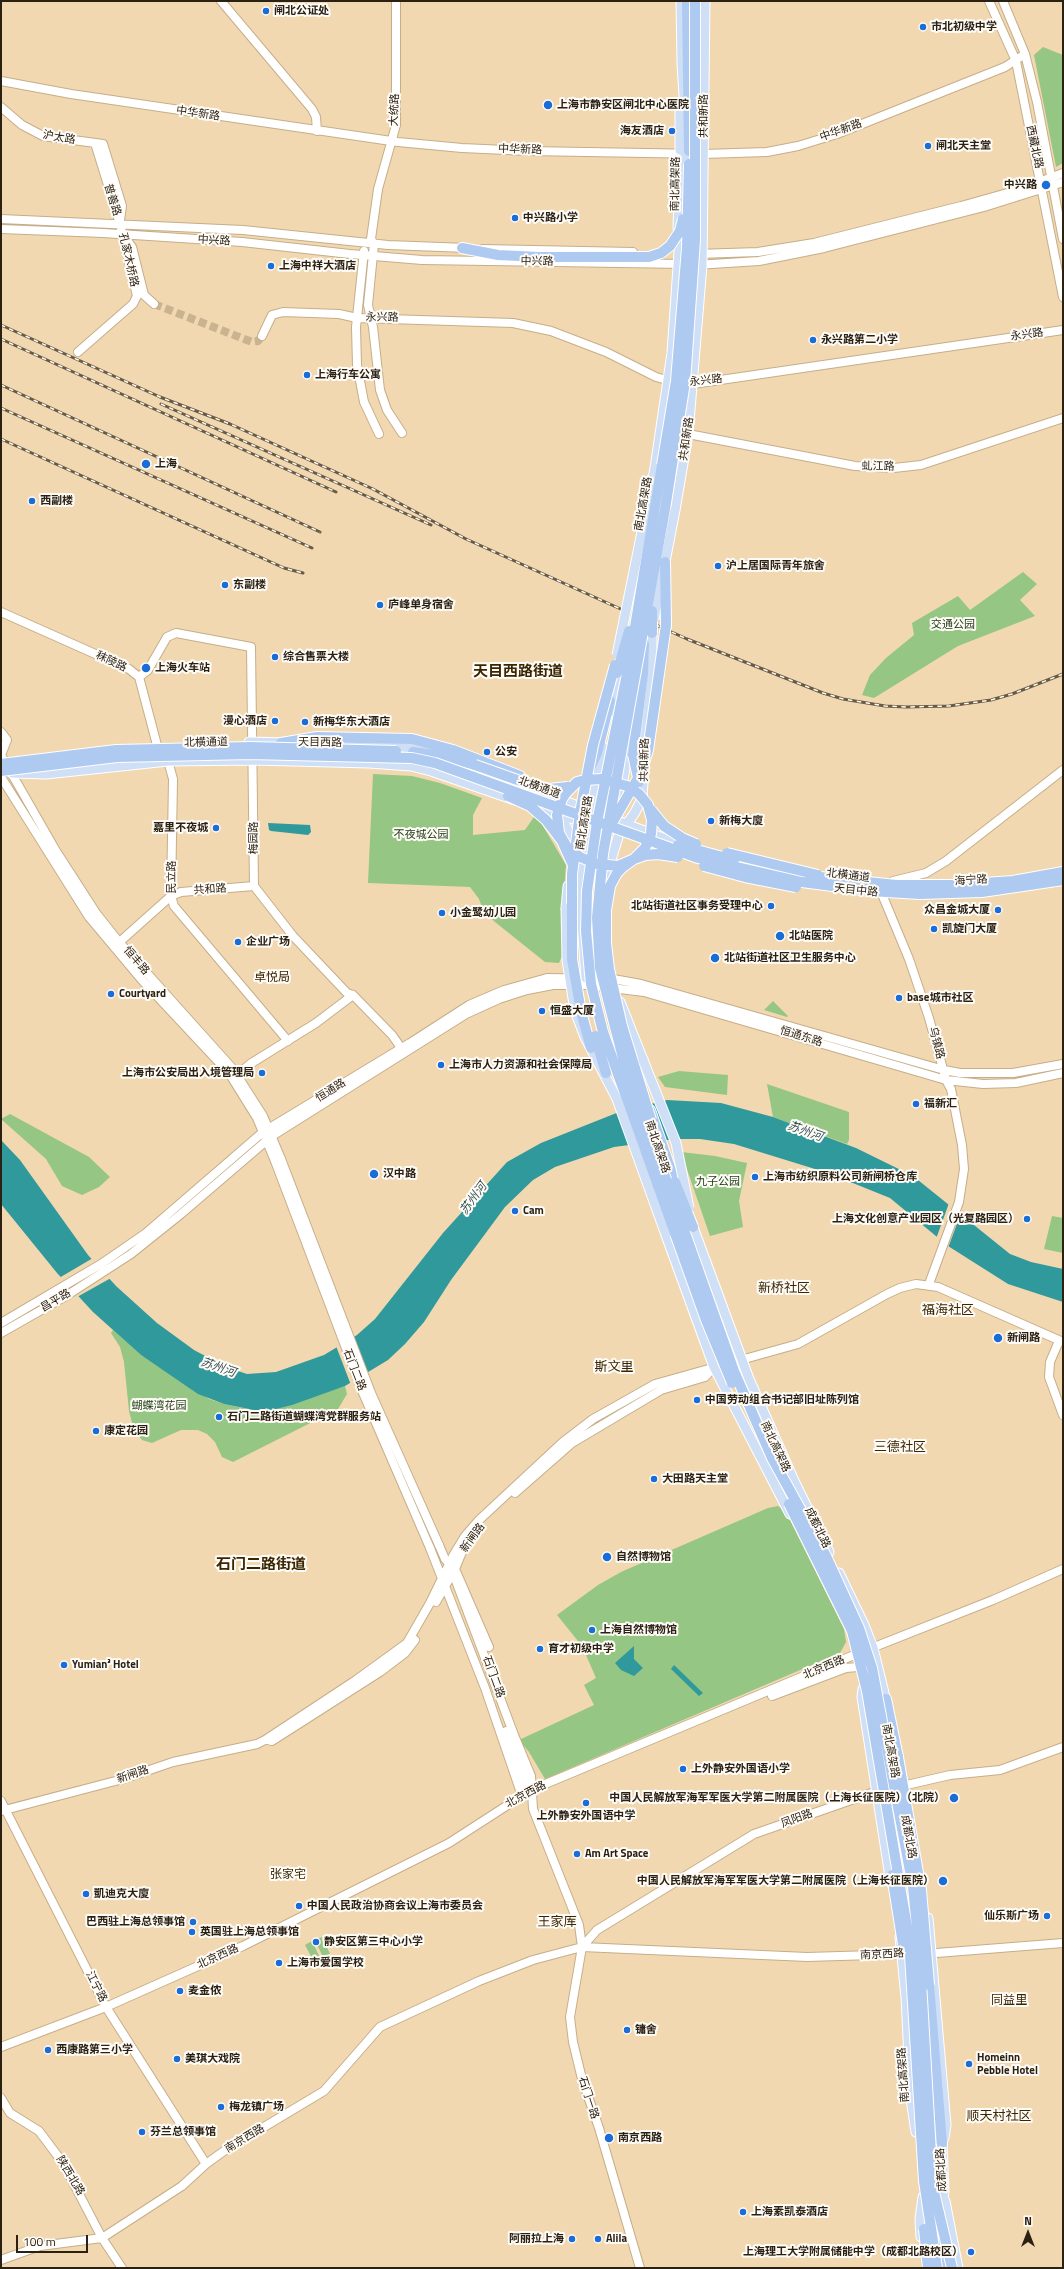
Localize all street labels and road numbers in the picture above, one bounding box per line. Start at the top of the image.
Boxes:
street label: 大统路 [388,93,402,127]
street label: 共和新路 [697,94,711,138]
street label: 中华新路 [175,104,221,124]
street label: 中华新路 [818,117,864,145]
street label: 西藏北路 [1023,124,1045,170]
street label: 沪太路 [42,129,76,147]
street label: 中华新路 [498,143,542,157]
street label: 南北高架路 [669,156,683,212]
street label: 普善路 [101,182,123,218]
street label: 孔家木桥路 [115,232,141,288]
street label: 中兴路 [197,234,231,248]
street label: 中兴路 [520,255,554,269]
street label: 永兴路 [365,311,399,325]
street label: 永兴路 [1010,326,1044,344]
street label: 永兴路 [689,373,723,389]
street label: 共和新路 [677,416,697,462]
street label: 虬江路 [861,460,895,474]
street label: 南北高架路 [633,476,655,532]
street label: 秣陵路 [93,649,129,675]
street label: 北横通道 [184,736,228,750]
street label: 天目西路 [298,736,342,750]
street label: 共和新路 [638,738,652,782]
street label: 北横通道 [516,774,562,802]
street label: 南北高架路 [574,795,596,851]
street label: 梅园路 [247,822,261,854]
street label: 民立路 [165,861,179,893]
street label: 北横通道 [825,867,871,885]
street label: 海宁路 [954,873,988,889]
street label: 共和路 [193,882,227,898]
street label: 天目中路 [833,882,879,900]
street label: 恒丰路 [120,944,152,978]
street label: 恒通东路 [778,1024,824,1050]
street label: 乌镇路 [925,1025,947,1061]
street label: 恒通路 [314,1077,348,1105]
street label: 南北高架路 [642,1119,672,1175]
street label: 昌平路 [38,1287,74,1315]
street label: 石门二路 [340,1347,368,1393]
street label: 南北高架路 [757,1419,793,1475]
street label: 成都北路 [801,1505,833,1551]
street label: 新闸路 [458,1521,488,1555]
street label: 北京西路 [801,1653,847,1683]
street label: 石门二路 [479,1654,507,1700]
street label: 南北高架路 [879,1723,901,1779]
street label: 新闸路 [115,1764,151,1786]
street label: 北京西路 [503,1779,549,1811]
street label: 凤阳路 [779,1807,815,1831]
street label: 成都北路 [898,1814,918,1860]
street label: 北京西路 [195,1942,241,1972]
street label: 南京西路 [860,1947,904,1963]
street label: 江宁路 [83,1969,109,2005]
street label: 南北高架路 [895,2047,913,2103]
street label: 石门一路 [575,2075,601,2121]
street label: 南京西路 [223,2122,267,2156]
street label: 成都北路 [934,2148,950,2192]
street label: 陕西北路 [53,2154,87,2198]

